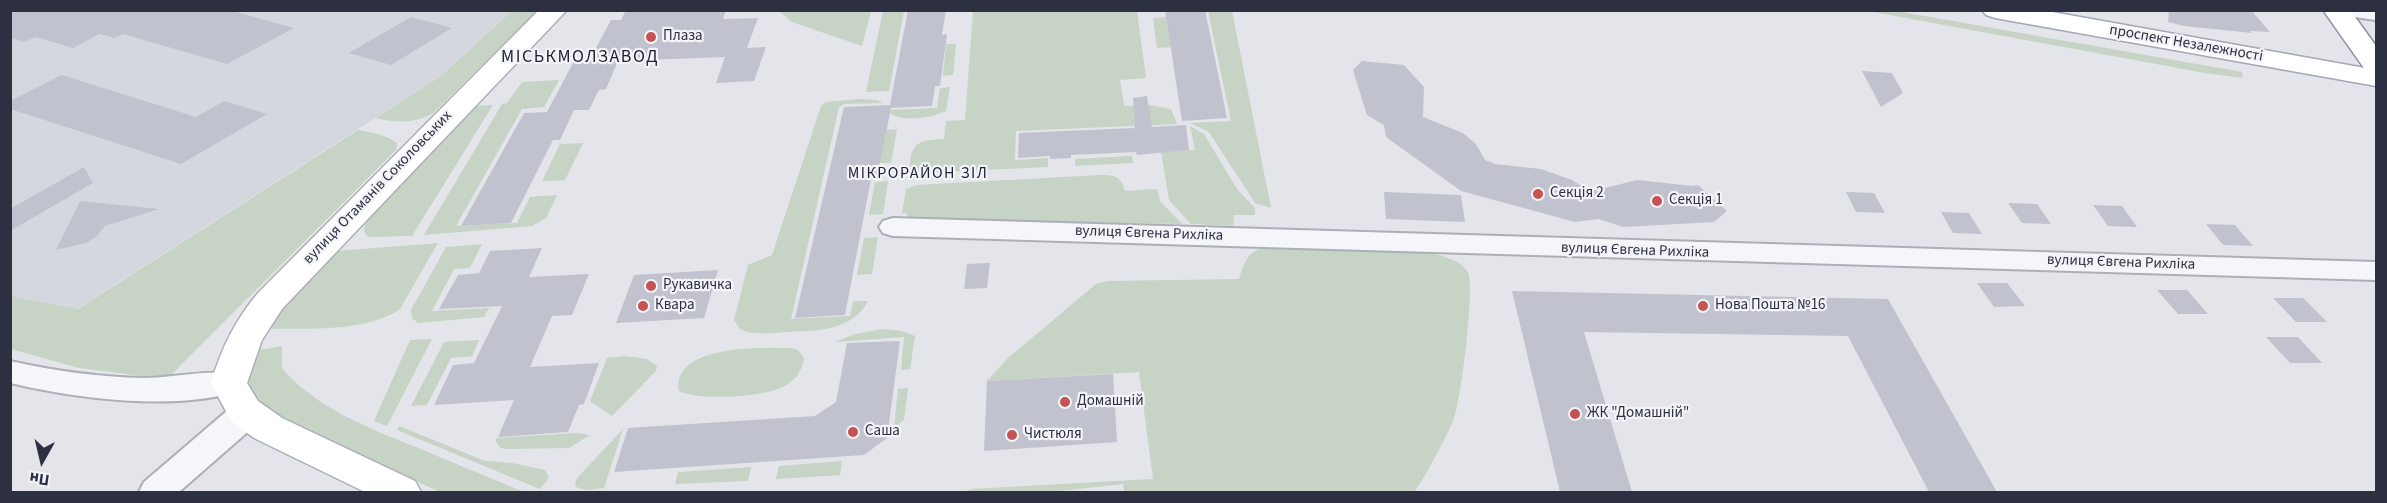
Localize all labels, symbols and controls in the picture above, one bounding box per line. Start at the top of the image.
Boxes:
street label: проспект Незалежності [2108,22,2264,66]
place label: Плаза [663,28,703,46]
marker: Плаза [644,30,658,44]
district label: МІСЬКМОЛЗАВОД [501,47,659,69]
street label: вулиця Отаманів Соколовських [300,108,456,268]
district label: МІКРОРАЙОН ЗІЛ [848,164,988,184]
place label: Секція 2 [1550,185,1604,203]
marker: Секція 2 [1531,187,1545,201]
place label: Секція 1 [1669,192,1723,210]
marker: Секція 1 [1650,194,1664,208]
street label: вулиця Євгена Рихліка [1075,222,1223,246]
street label: вулиця Євгена Рихліка [1561,239,1709,263]
street label: вулиця Євгена Рихліка [2047,251,2195,275]
place label: Рукавичка [663,277,732,295]
marker: Рукавичка [644,279,658,293]
place label: Квара [655,297,695,315]
place label: Нова Пошта №16 [1715,297,1826,315]
marker: Квара [636,299,650,313]
marker: Нова Пошта №16 [1696,299,1710,313]
place label: Домашній [1077,393,1144,411]
marker: Домашній [1058,395,1072,409]
place label: ЖК "Домашній" [1587,405,1689,423]
marker: ЖК "Домашній" [1568,407,1582,421]
place label: Саша [865,423,900,441]
marker: Саша [846,425,860,439]
place label: Чистюля [1024,426,1082,444]
marker: Чистюля [1005,428,1019,442]
north arrow [12,431,72,491]
text: Пн [28,467,51,491]

